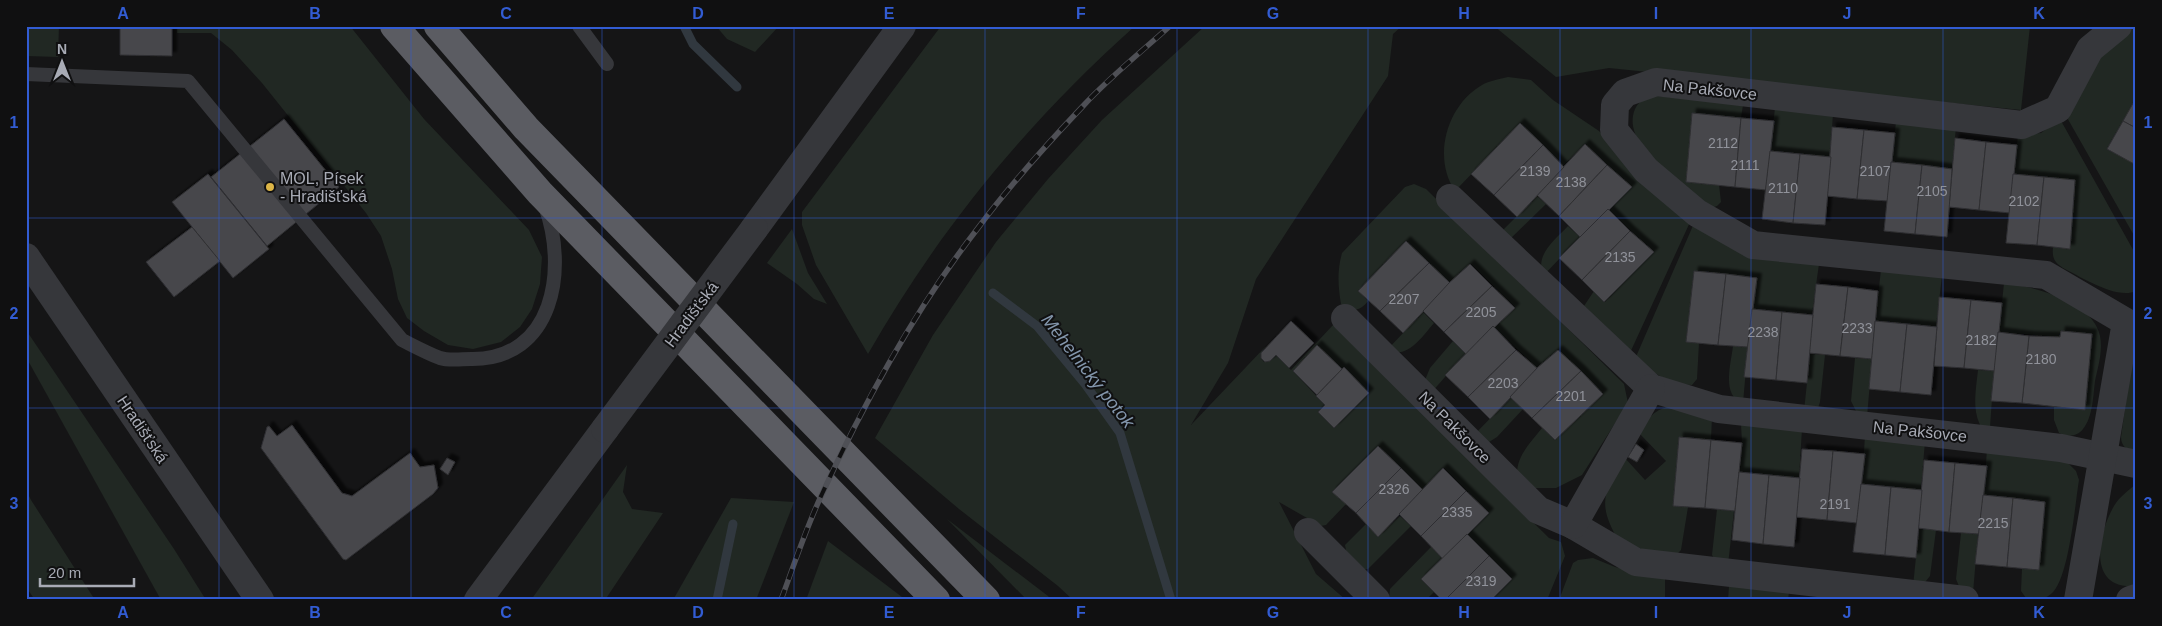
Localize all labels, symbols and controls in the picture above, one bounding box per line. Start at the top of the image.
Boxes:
text: A [117,5,129,22]
text: B [309,5,321,22]
text: C [500,5,512,22]
text: D [692,5,704,22]
text: E [884,5,895,22]
text: F [1076,5,1086,22]
text: G [1267,5,1279,22]
text: H [1458,5,1470,22]
text: I [1654,5,1658,22]
text: J [1843,5,1851,22]
text: K [2033,5,2045,22]
north arrow [38,38,88,88]
text: N [57,41,67,57]
street label: Na Pakšovce [1662,76,1758,103]
text: 1 [10,114,19,131]
text: 1 [2144,114,2153,131]
house number: 2112 [1708,135,1738,151]
house number: 2111 [1730,157,1760,173]
house number: 2139 [1519,163,1551,179]
house number: 2107 [1859,163,1891,179]
place label: MOL, Písek - Hradišťská [280,170,367,205]
house number: 2138 [1555,174,1587,190]
house number: 2110 [1768,180,1798,196]
marker: MOL, Písek - Hradišťská [264,181,276,193]
house number: 2105 [1916,183,1948,199]
house number: 2102 [2008,193,2040,209]
house number: 2135 [1604,249,1636,265]
street label: Hradišťská [661,278,721,350]
house number: 2207 [1388,291,1420,307]
house number: 2205 [1465,304,1497,320]
text: 2 [10,305,19,322]
text: 2 [2144,305,2153,322]
water label: Mehelnický potok [1037,310,1139,433]
house number: 2233 [1841,320,1873,336]
house number: 2238 [1747,324,1779,340]
house number: 2182 [1965,332,1997,348]
house number: 2180 [2025,351,2057,367]
house number: 2203 [1487,375,1519,391]
street label: Na Pakšovce [1415,388,1494,467]
house number: 2201 [1555,388,1587,404]
street label: Hradišťská [114,393,171,466]
street label: Na Pakšovce [1872,418,1968,445]
house number: 2326 [1378,481,1410,497]
text: 3 [10,495,19,512]
text: 3 [2144,495,2153,512]
house number: 2191 [1819,496,1851,512]
house number: 2335 [1441,504,1473,520]
house number: 2215 [1977,515,2009,531]
scale bar [40,556,134,588]
text: 20 m [48,564,81,581]
house number: 2319 [1465,573,1497,589]
text: A [117,604,129,621]
text: B [309,604,321,621]
text: C [500,604,512,621]
text: D [692,604,704,621]
text: E [884,604,895,621]
text: F [1076,604,1086,621]
text: G [1267,604,1279,621]
text: H [1458,604,1470,621]
text: I [1654,604,1658,621]
text: J [1843,604,1851,621]
text: K [2033,604,2045,621]

